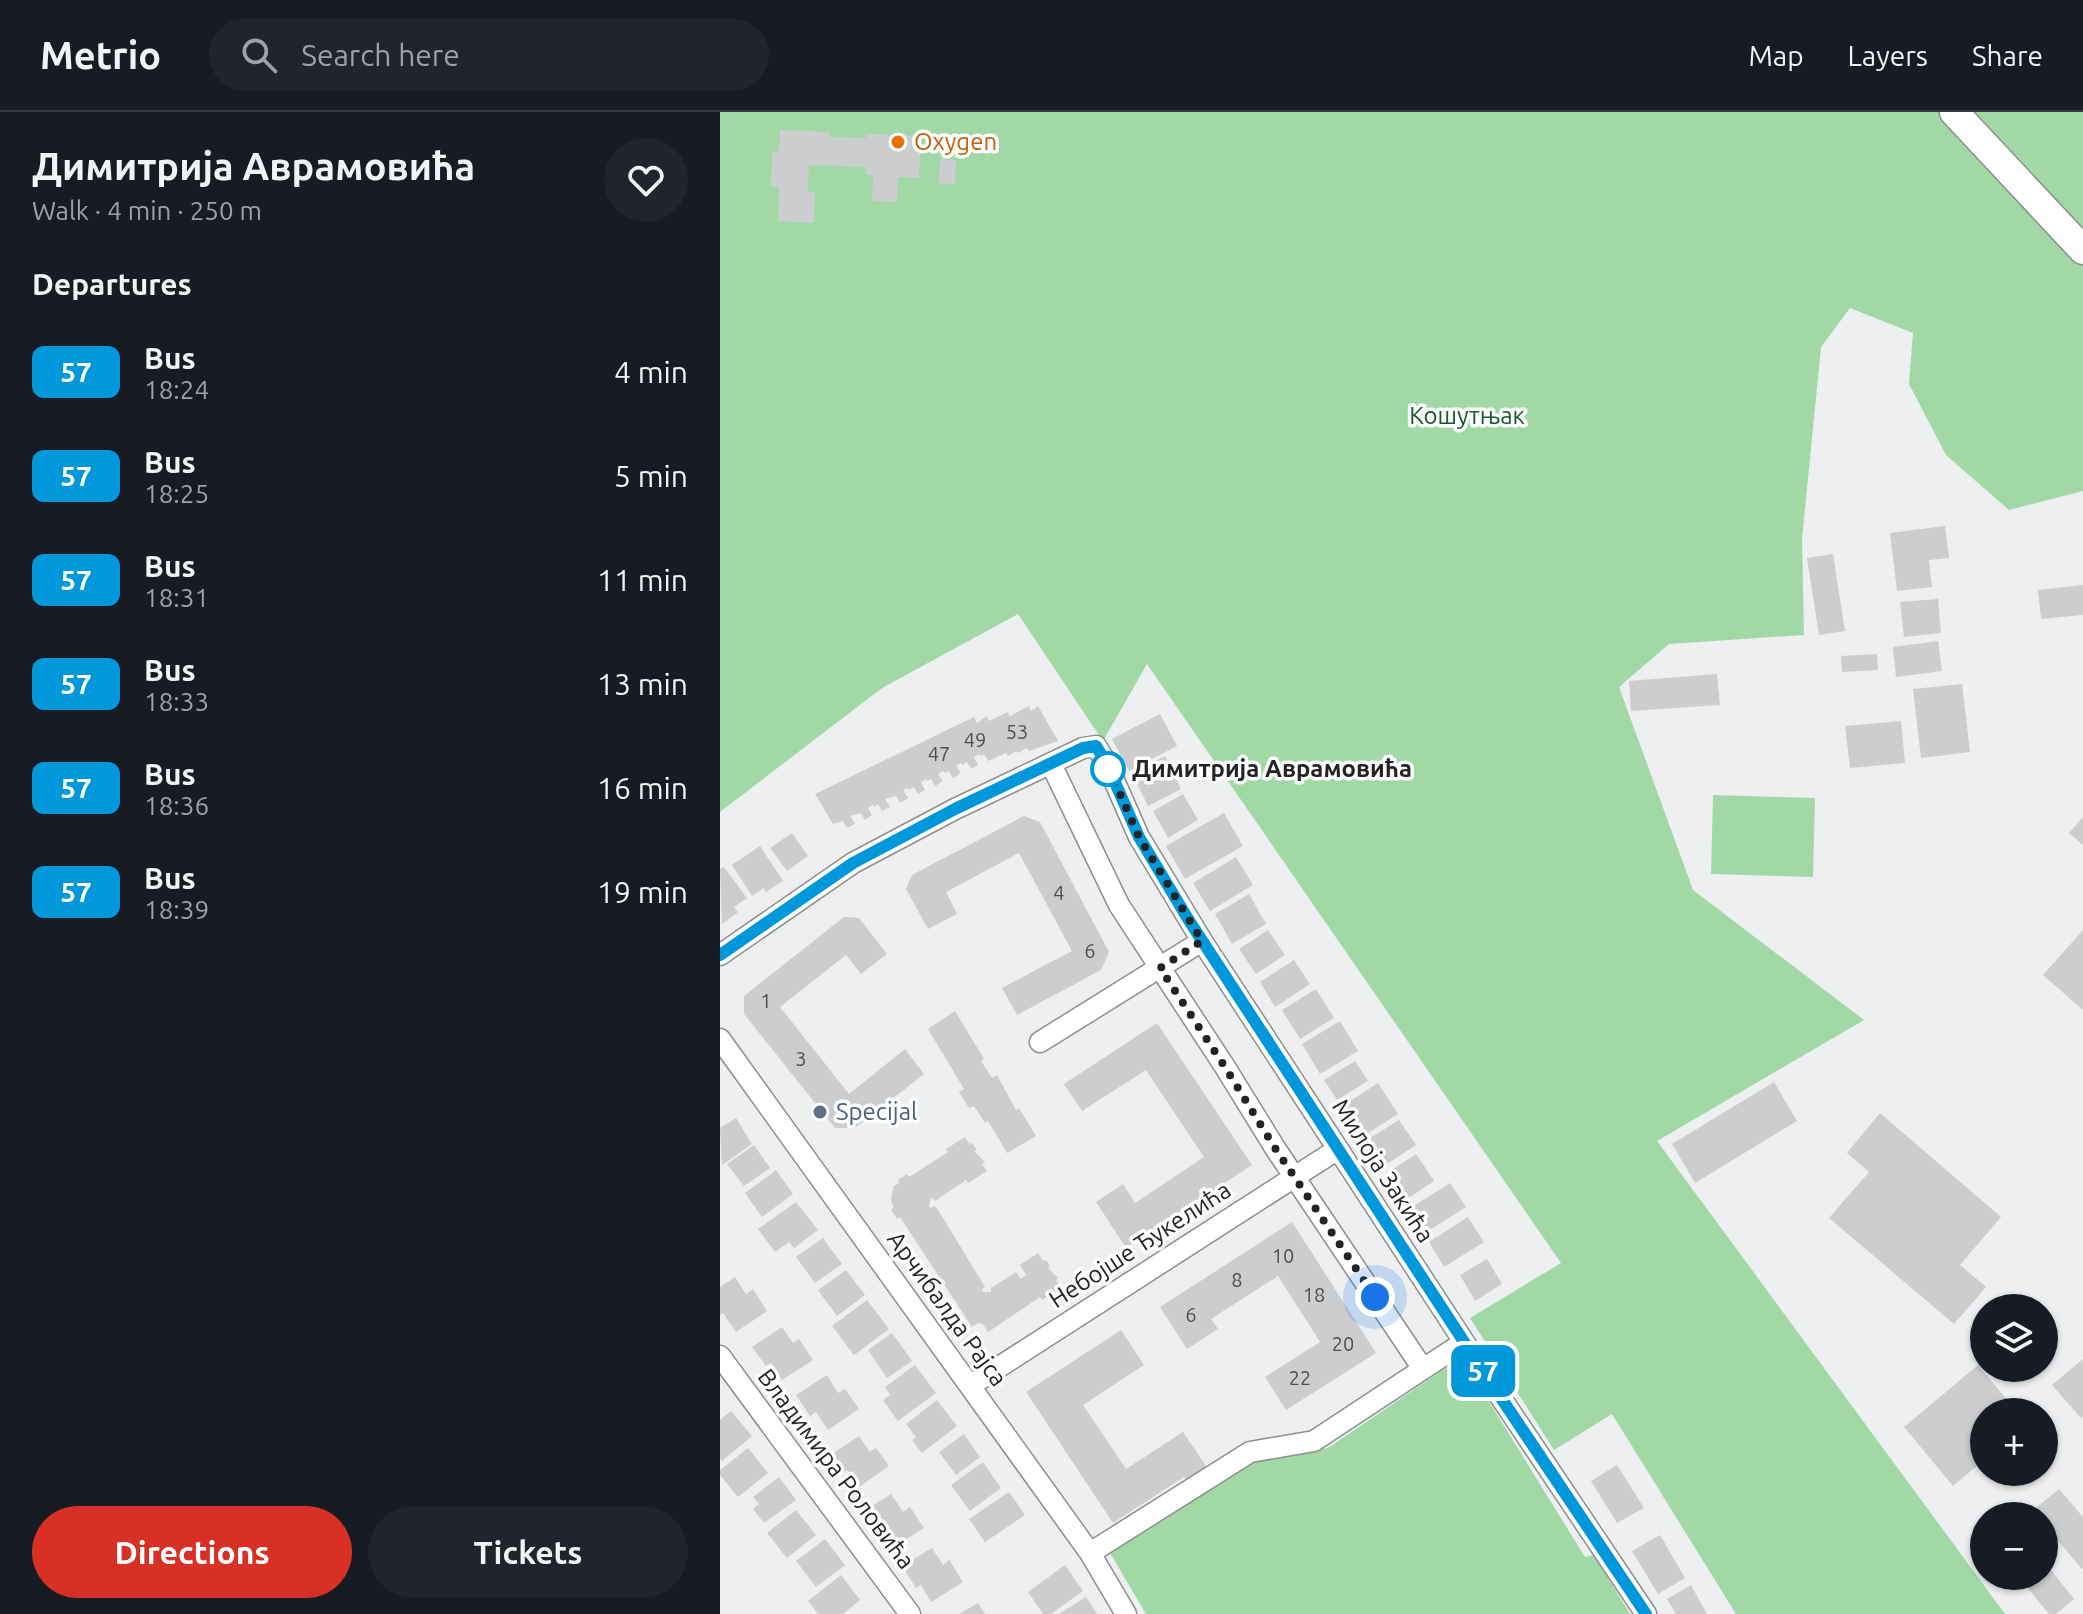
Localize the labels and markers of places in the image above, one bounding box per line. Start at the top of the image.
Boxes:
place label: Oxygen [914,128,997,155]
marker: Oxygen [889,133,907,151]
marker: Димитрија Аврамовића [1091,752,1125,786]
place label: Димитрија Аврамовића [1132,755,1412,782]
place label: Specijal [836,1098,917,1125]
marker: Specijal [811,1103,829,1121]

